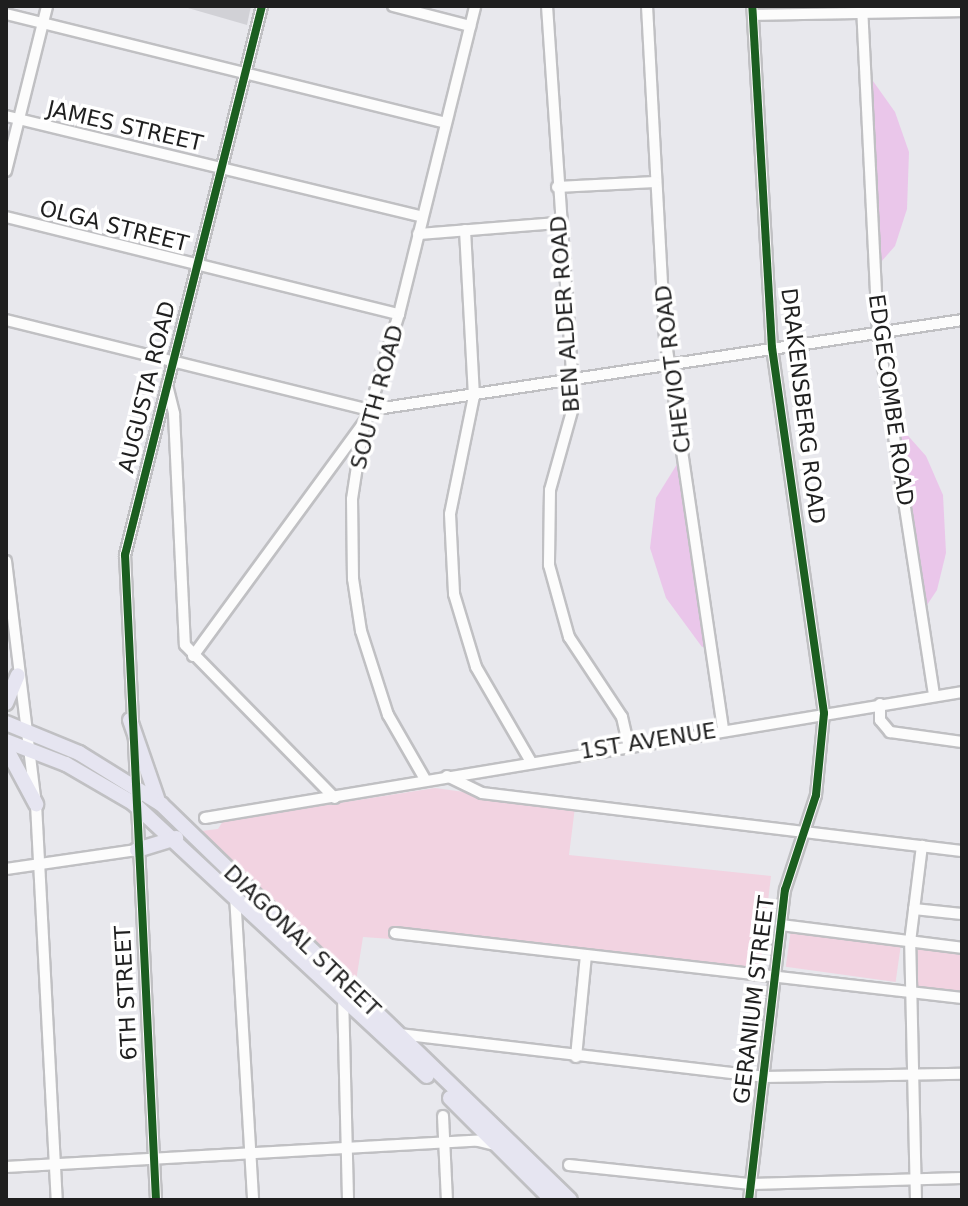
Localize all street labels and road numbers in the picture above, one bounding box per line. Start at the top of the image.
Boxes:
street label: JAMES STREET [45,95,205,157]
street label: OLGA STREET [37,195,191,257]
street label: BEN ALDER ROAD [545,215,585,413]
street label: CHEVIOT ROAD [650,283,696,455]
street label: DRAKENSBERG ROAD [775,286,831,526]
street label: EDGECOMBE ROAD [863,292,919,508]
street label: AUGUSTA ROAD [113,298,181,476]
street label: SOUTH ROAD [345,322,409,472]
street label: 1ST AVENUE [578,717,718,765]
street label: DIAGONAL STREET [218,860,386,1022]
street label: GERANIUM STREET [728,894,780,1106]
street label: 6TH STREET [109,925,143,1061]

